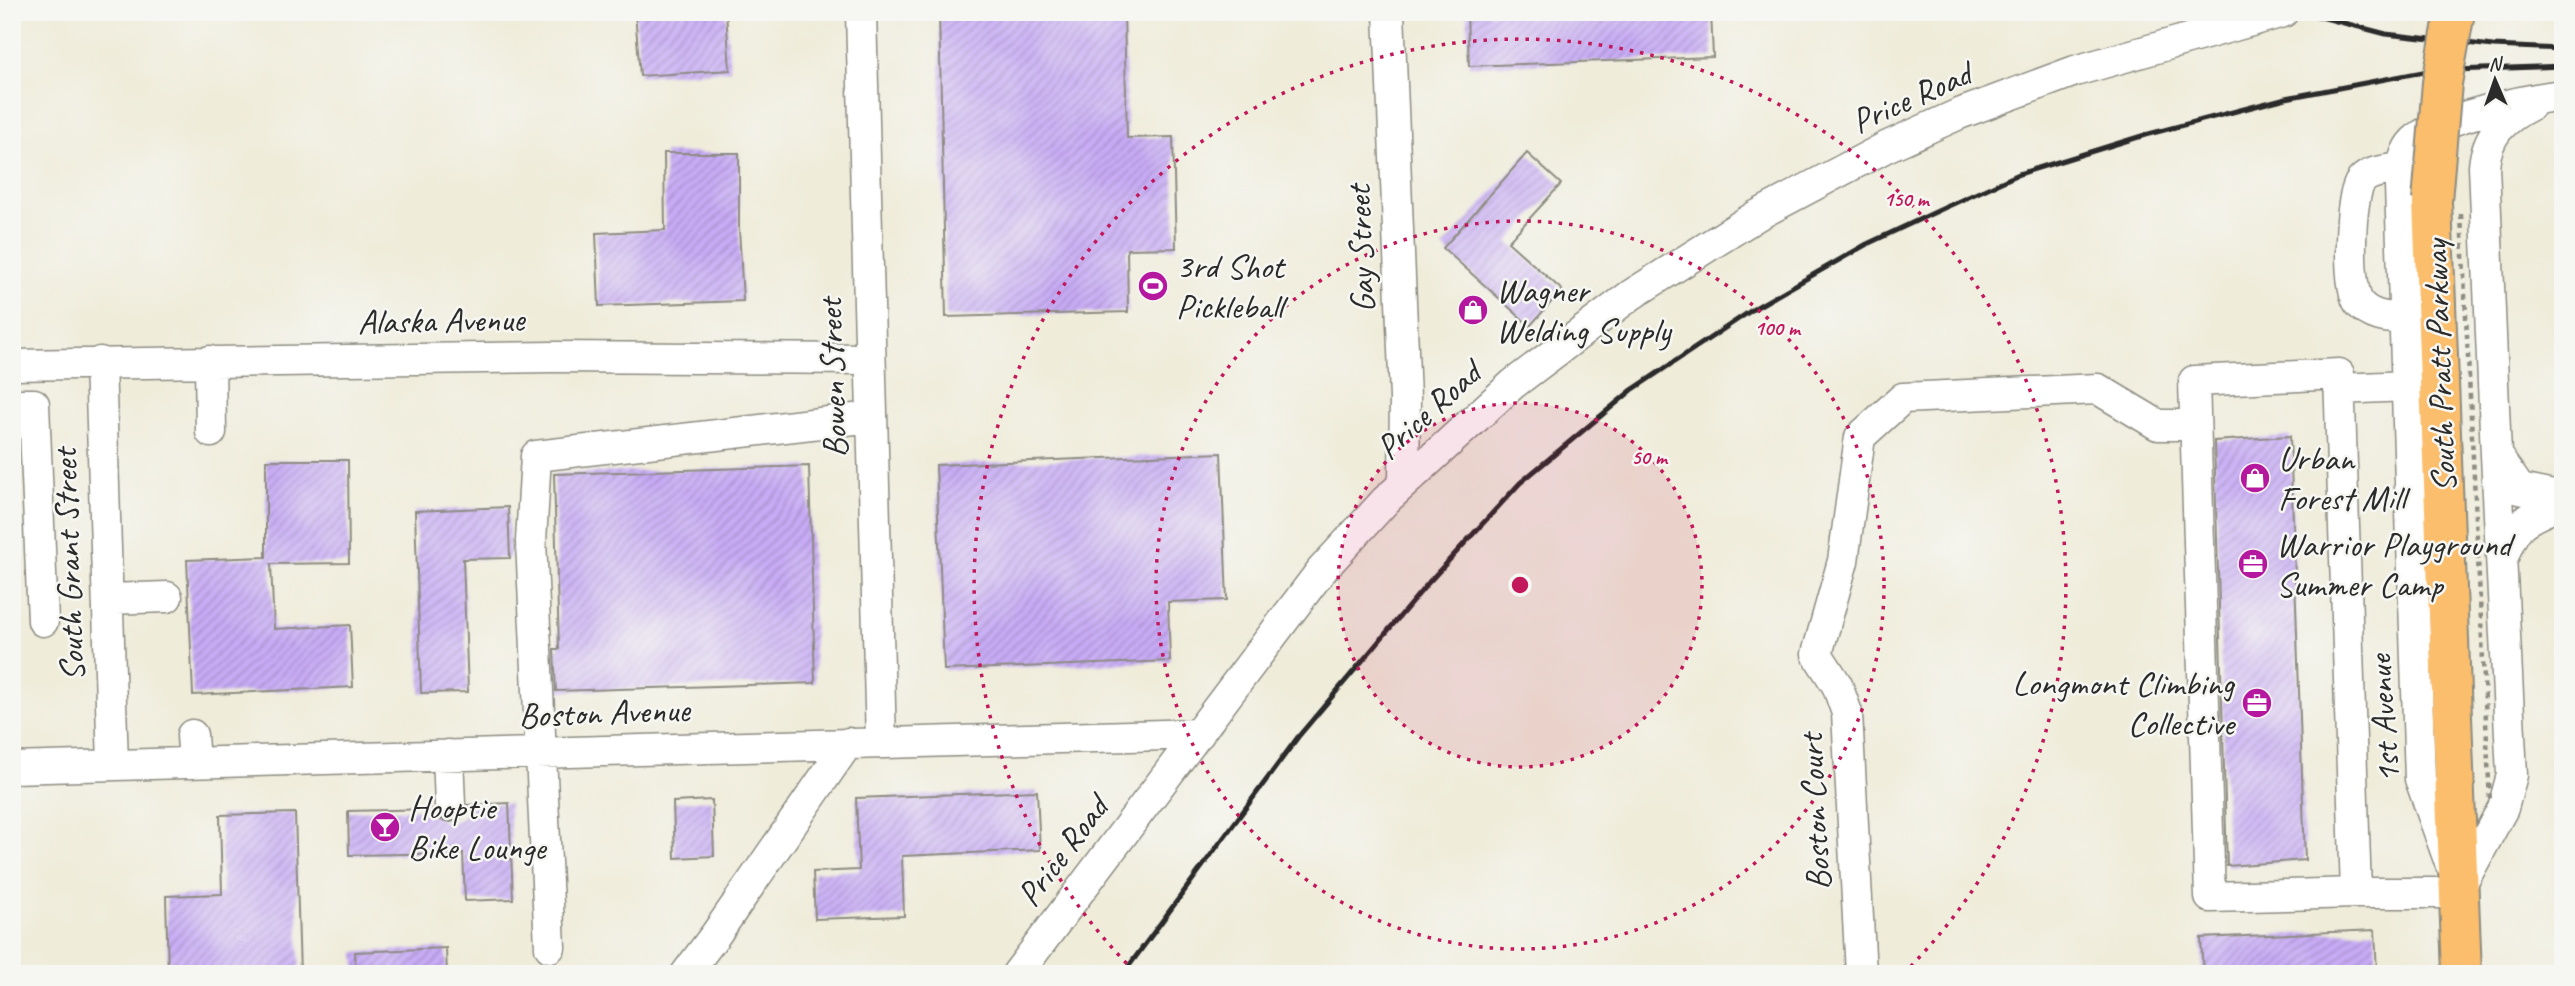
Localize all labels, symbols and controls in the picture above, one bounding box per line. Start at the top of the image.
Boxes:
north arrow [2460,46,2530,116]
street label: Price Road [1844,49,1983,144]
text: N [2488,52,2504,76]
street label: Gay Street [1336,181,1385,314]
text: 150 m [1883,186,1931,212]
street label: South Pratt Parkway [2412,236,2466,493]
place label: 3rd Shot Pickleball [1176,244,1289,329]
place label: Wagner Welding Supply [1496,268,1672,353]
sports icon: 3rd Shot Pickleball [1136,269,1170,303]
shop icon: Wagner Welding Supply [1456,293,1490,327]
street label: Bowen Street [807,294,858,458]
street label: Alaska Avenue [357,297,527,344]
text: 100 m [1754,315,1802,341]
street label: Price Road [1366,348,1494,469]
place label: Urban Forest Mill [2278,436,2411,521]
street label: South Grant Street [42,444,95,682]
text: 50 m [1631,444,1669,470]
shop icon: Urban Forest Mill [2238,461,2272,495]
place label: Warrior Playground Summer Camp [2276,522,2516,607]
office icon: Warrior Playground Summer Camp [2236,547,2270,581]
centre of rings [1508,573,1532,597]
street label: 1st Avenue [2356,651,2410,785]
place label: Longmont Climbing Collective [2012,661,2237,746]
office icon: Longmont Climbing Collective [2240,686,2274,720]
street label: Boston Avenue [518,687,693,738]
street label: Boston Court [1788,729,1841,891]
street label: Price Road [1006,783,1122,915]
place label: Hooptie Bike Lounge [408,785,548,870]
bar icon: Hooptie Bike Lounge [368,810,402,844]

